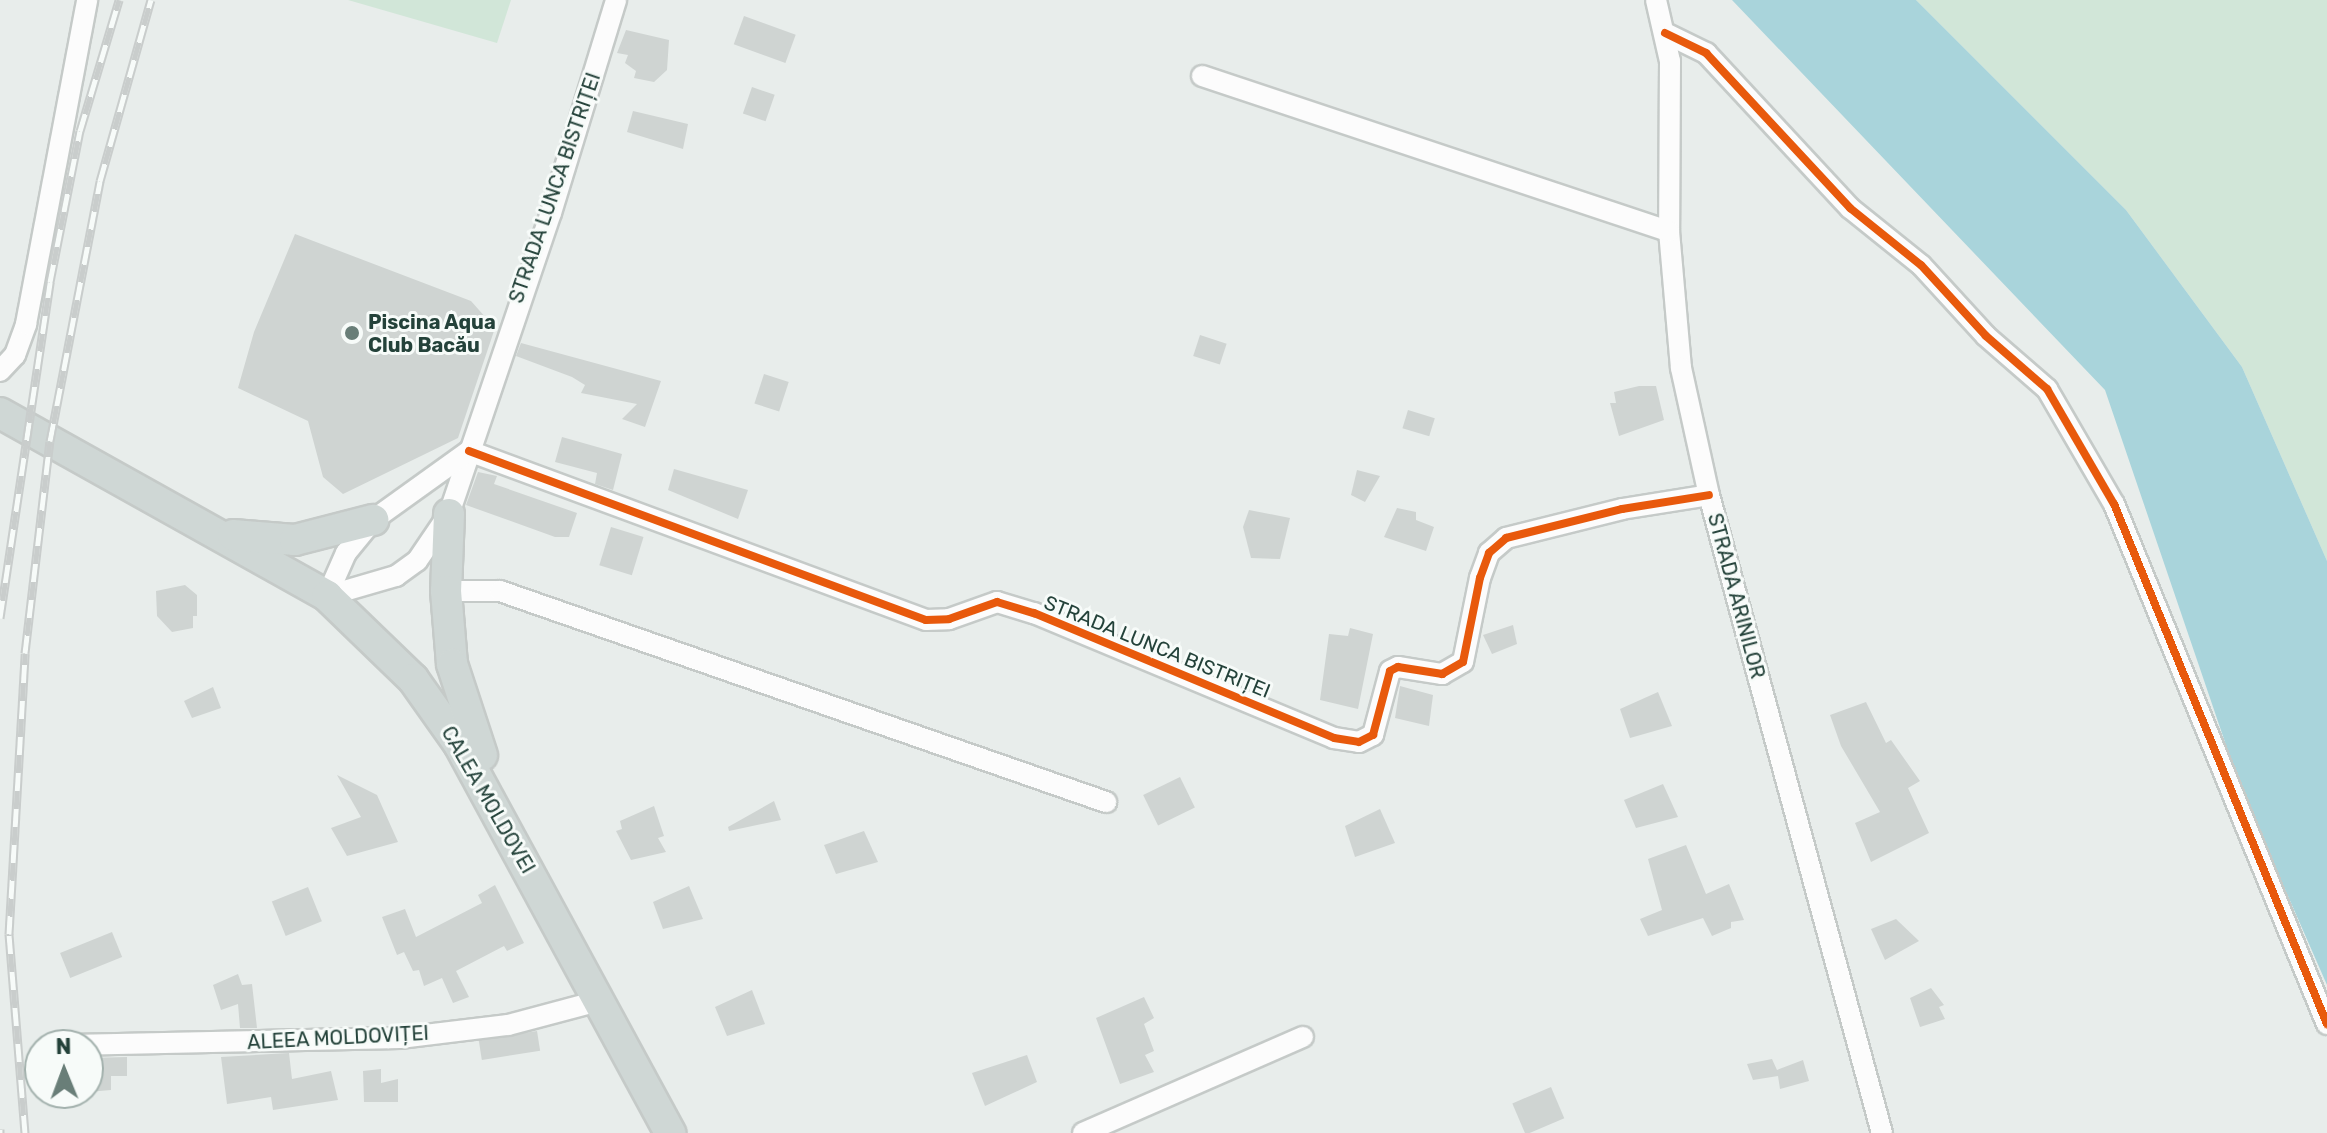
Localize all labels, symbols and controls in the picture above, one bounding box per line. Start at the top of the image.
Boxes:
street label: STRADA LUNCA BISTRIȚEI [504,69,606,307]
place label: Piscina Aqua Club Bacău [368,310,496,357]
marker: Piscina Aqua Club Bacău [343,324,361,342]
street label: STRADA ARINILOR [1702,510,1770,682]
street label: STRADA LUNCA BISTRIȚEI [1040,590,1274,704]
street label: CALEA MOLDOVEI [436,722,540,878]
street label: ALEEA MOLDOVIȚEI [246,1021,430,1055]
north arrow [24,1029,104,1109]
text: N [55,1033,72,1060]

